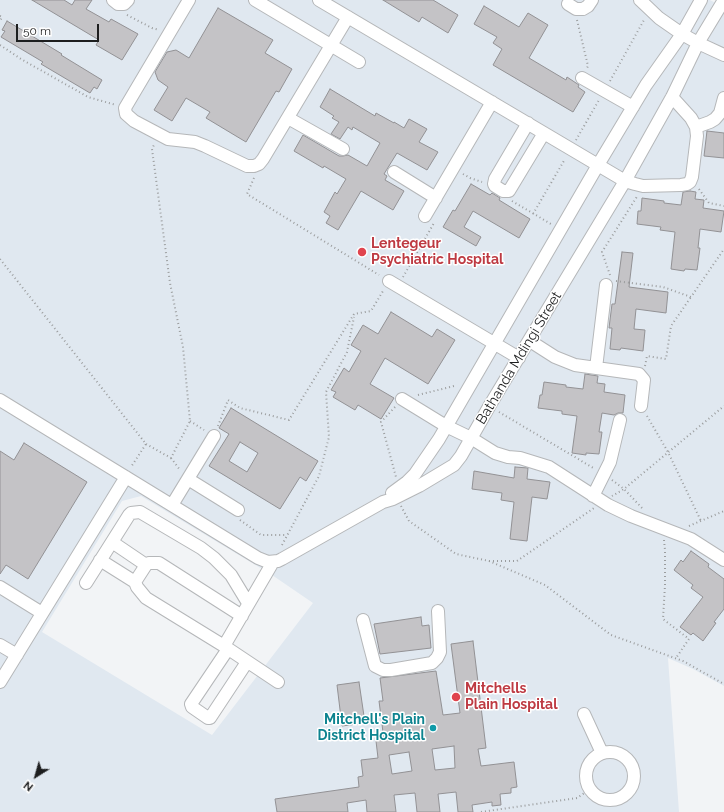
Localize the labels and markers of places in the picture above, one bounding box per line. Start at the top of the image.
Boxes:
place label: Lentegeur Psychiatric Hospital [371,236,503,268]
marker: Lentegeur Psychiatric Hospital [356,246,368,258]
place label: Mitchells Plain Hospital [465,681,558,714]
marker: Mitchells Plain Hospital [450,691,462,703]
place label: Mitchell's Plain District Hospital [318,712,425,744]
marker: Mitchell's Plain District Hospital [428,723,438,733]

